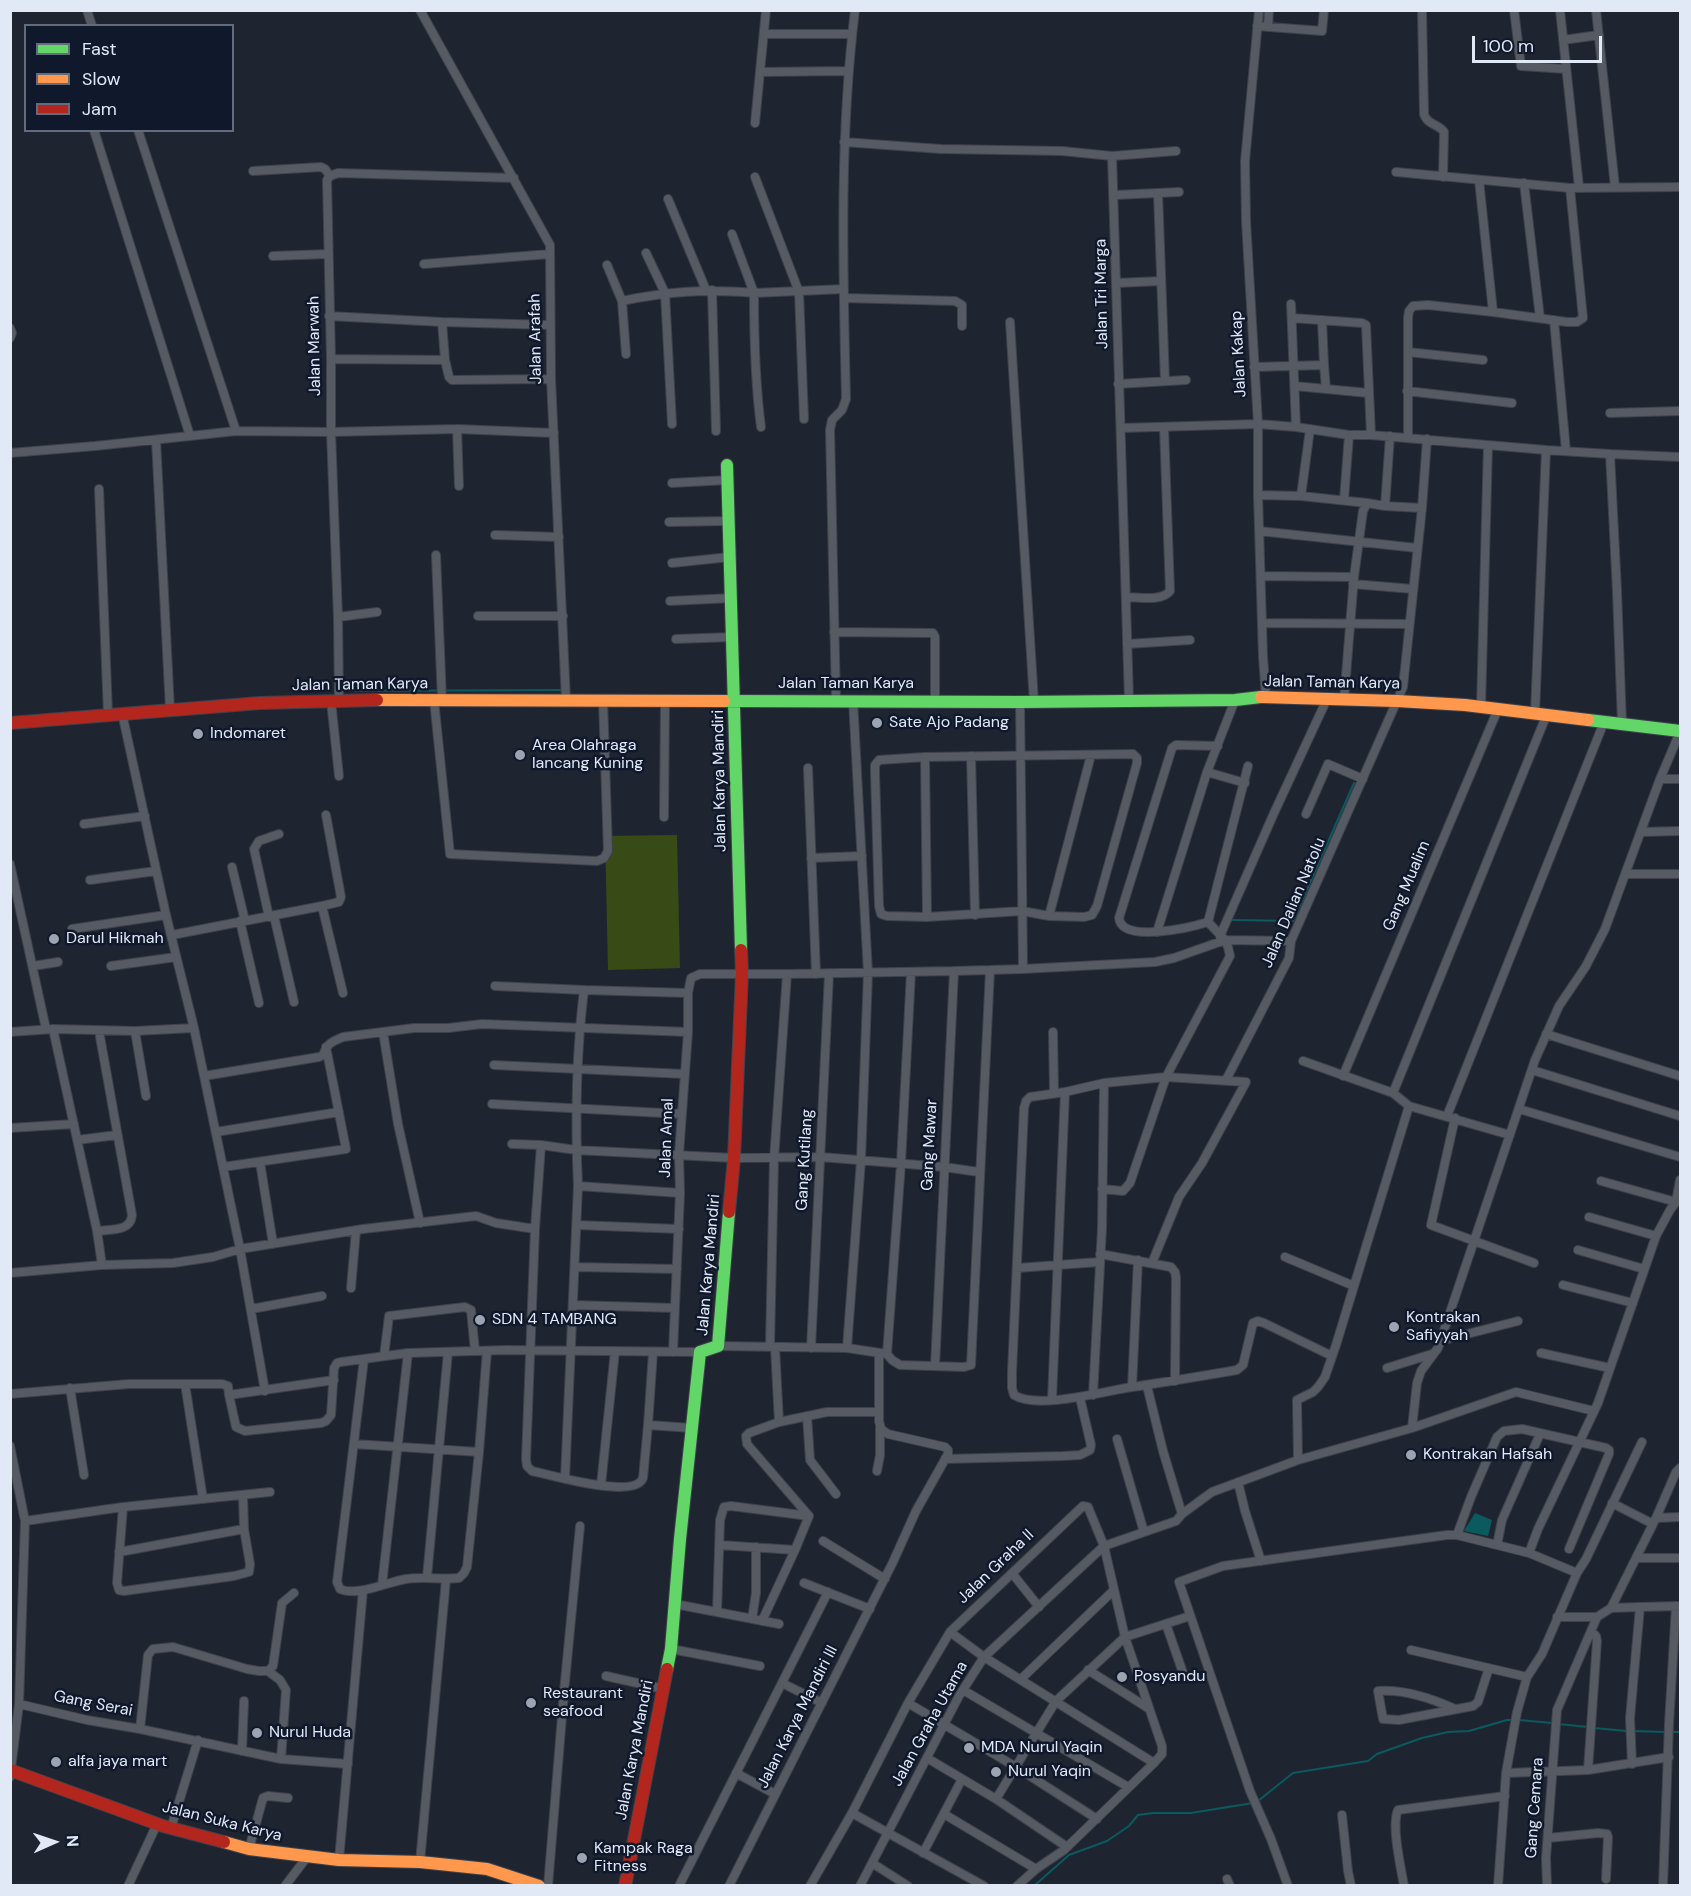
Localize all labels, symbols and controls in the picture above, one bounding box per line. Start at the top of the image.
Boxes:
legend [24,24,234,132]
scale bar [1475,24,1606,62]
text: 100 m [1483,34,1534,58]
text: Fast [82,37,117,61]
text: Slow [82,67,121,91]
text: Jam [82,97,117,121]
street label: Jalan Tri Marga [1091,239,1113,349]
street label: Jalan Arafah [526,293,546,385]
street label: Jalan Marwah [305,296,325,396]
street label: Jalan Kakap [1227,310,1251,398]
street label: Jalan Taman Karya [1264,672,1400,694]
street label: Jalan Taman Karya [292,674,428,696]
street label: Jalan Taman Karya [778,674,914,694]
street label: Jalan Karya Mandiri [709,710,731,852]
place label: Sate Ajo Padang [889,713,1009,733]
marker: Sate Ajo Padang [870,716,884,730]
place label: Indomaret [210,724,286,744]
marker: Indomaret [191,727,205,741]
place label: Area Olahraga lancang Kuning [532,736,643,774]
marker: Area Olahraga lancang Kuning [513,748,527,762]
street label: Jalan Dalian Natolu [1258,835,1330,971]
street label: Gang Mualim [1379,838,1435,934]
place label: Darul Hikmah [66,929,164,949]
marker: Darul Hikmah [47,932,61,946]
street label: Jalan Amal [656,1098,678,1178]
street label: Gang Mawar [918,1099,942,1191]
street label: Gang Kutilang [793,1109,817,1211]
street label: Jalan Karya Mandiri [693,1193,725,1337]
place label: Kontrakan Safiyyah [1406,1308,1480,1346]
place label: SDN 4 TAMBANG [492,1310,617,1330]
marker: SDN 4 TAMBANG [473,1313,487,1327]
marker: Kontrakan Safiyyah [1387,1320,1401,1334]
place label: Kontrakan Hafsah [1423,1445,1552,1465]
marker: Kontrakan Hafsah [1404,1448,1418,1462]
street label: Jalan Graha II [954,1526,1038,1608]
street label: Jalan Karya Mandiri III [754,1642,842,1792]
street label: Jalan Graha Utama [888,1658,972,1790]
place label: Posyandu [1134,1667,1205,1687]
marker: Posyandu [1115,1670,1129,1684]
street label: Jalan Karya Mandiri [612,1678,658,1822]
place label: Restaurant seafood [543,1684,623,1722]
street label: Gang Serai [52,1687,134,1721]
marker: Restaurant seafood [524,1696,538,1710]
place label: Nurul Huda [269,1723,351,1743]
marker: Nurul Huda [250,1726,264,1740]
place label: MDA Nurul Yaqin [981,1738,1103,1758]
marker: MDA Nurul Yaqin [962,1741,976,1755]
place label: alfa jaya mart [68,1752,167,1772]
marker: alfa jaya mart [49,1755,63,1769]
street label: Gang Cemara [1522,1757,1548,1859]
place label: Nurul Yaqin [1008,1762,1091,1782]
marker: Nurul Yaqin [989,1765,1003,1779]
street label: Jalan Suka Karya [160,1798,284,1846]
north arrow [24,1812,84,1872]
text: N [62,1835,83,1847]
place label: Kampak Raga Fitness [594,1839,693,1877]
marker: Kampak Raga Fitness [575,1851,589,1865]

